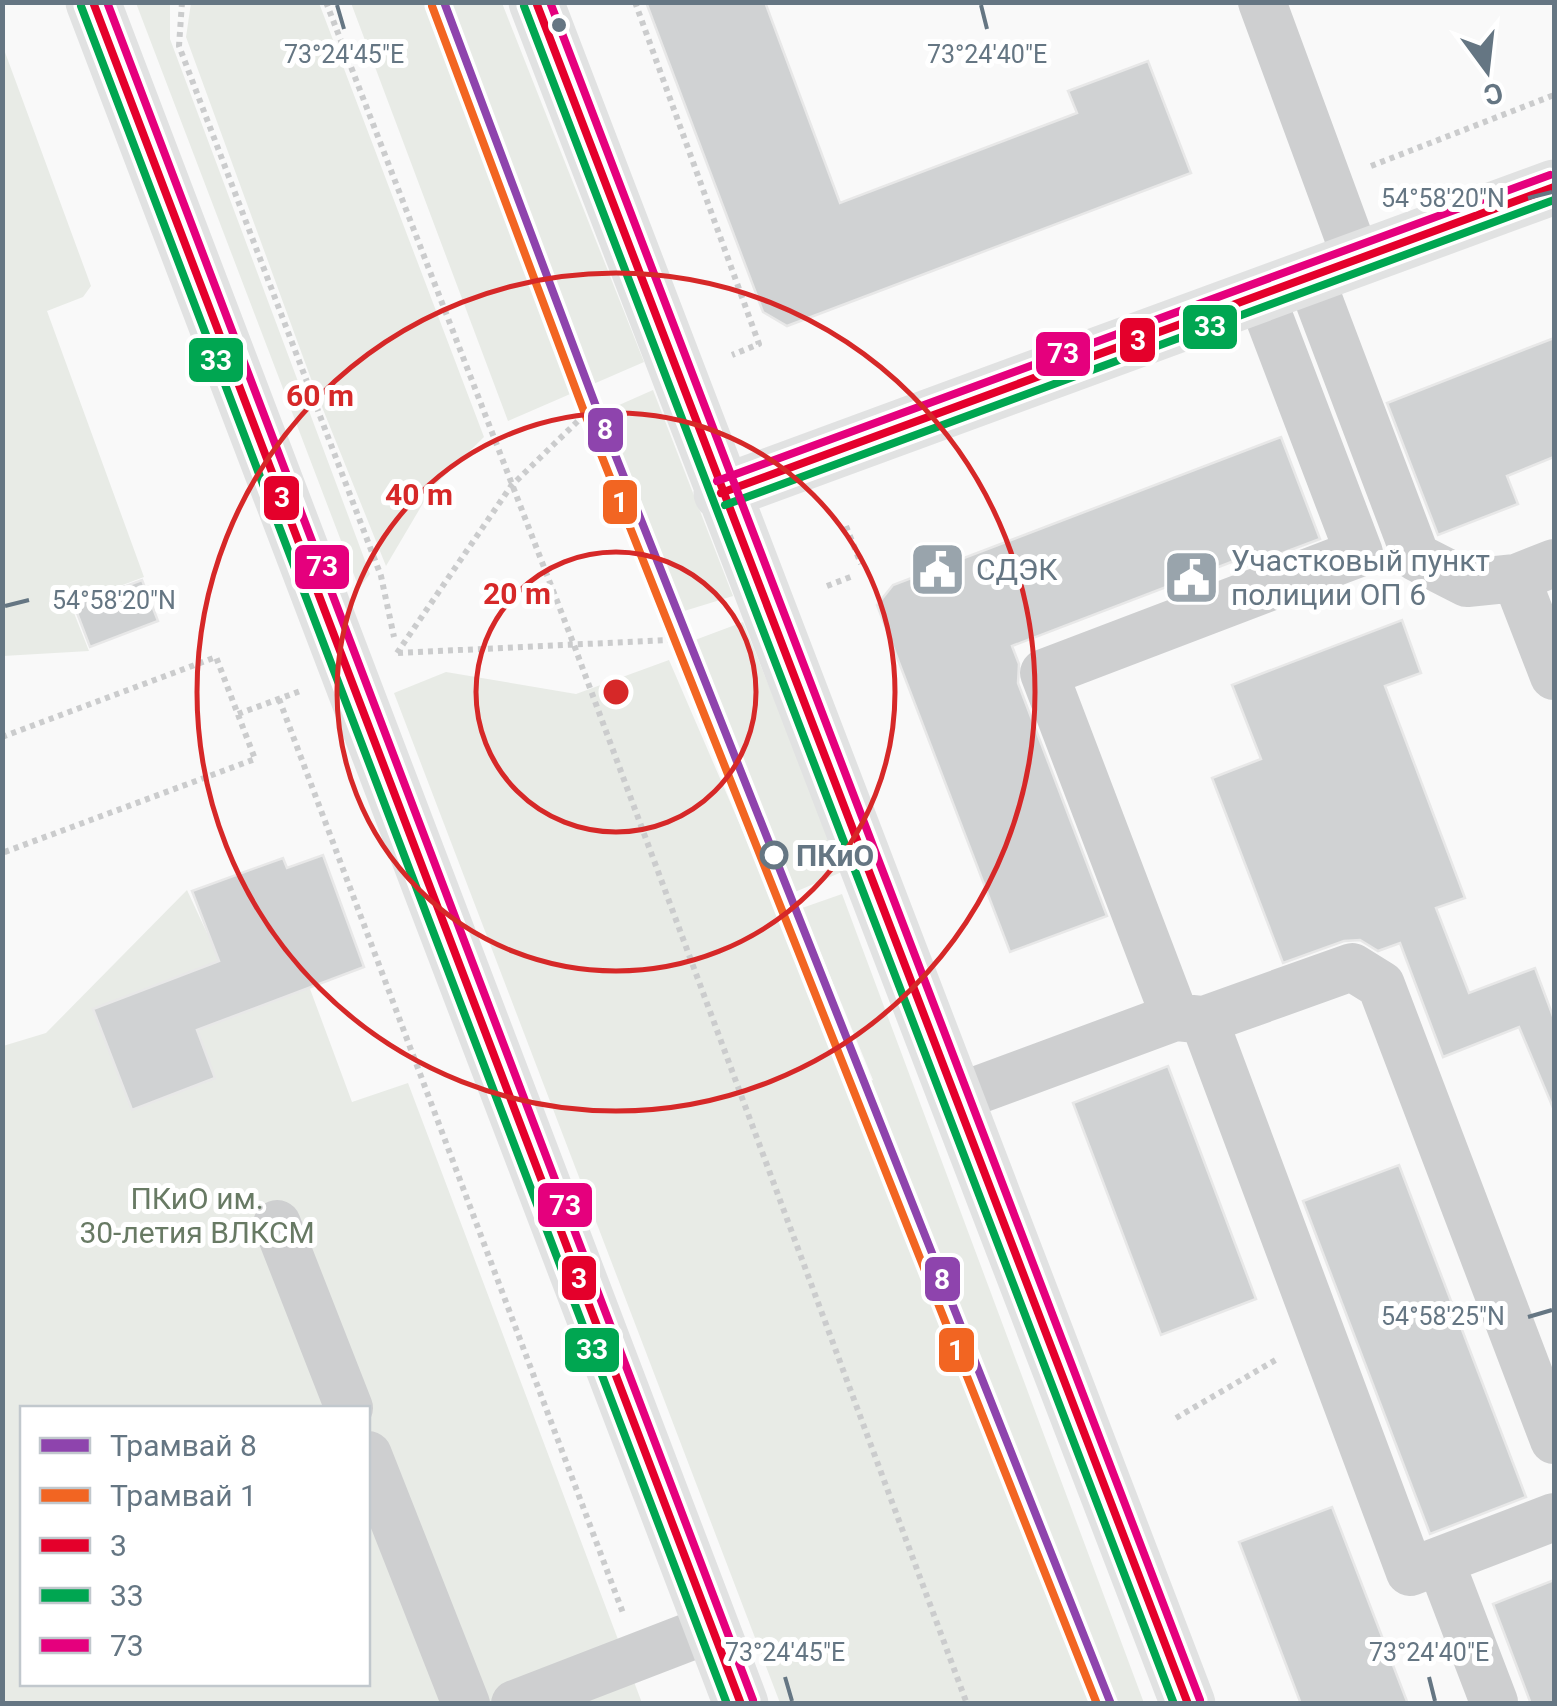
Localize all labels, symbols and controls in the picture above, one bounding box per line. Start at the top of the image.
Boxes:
unlabelled marker [549,15,569,35]
north arrow [1437,20,1537,120]
text: 73°24'45"E [284,40,404,69]
text: 73°24'40"E [927,40,1047,69]
text: С [1480,75,1506,112]
text: 54°58'20"N [1381,184,1505,213]
line badge: 33 [1181,303,1239,351]
text: 33 [1194,310,1226,343]
line badge: 3 [1118,316,1157,364]
text: 3 [1130,324,1146,357]
line badge: 73 [1034,330,1092,378]
line badge: 33 [187,336,245,384]
text: 73 [1047,337,1079,370]
text: 33 [200,344,232,377]
text: 60 m [286,378,354,413]
line badge: 8 [586,406,625,454]
text: 8 [597,413,613,446]
line badge: 3 [262,474,301,522]
text: 40 m [385,477,453,512]
line badge: 1 [601,478,639,526]
text: 3 [274,481,290,514]
text: 1 [612,486,628,519]
public building icon: СДЭК [907,539,967,599]
line badge: 73 [293,543,351,591]
place label: Участковый пункт полиции ОП 6 [1231,543,1490,612]
public building icon: Участковый пункт полиции ОП 6 [1162,547,1222,607]
text: 73 [306,550,338,583]
place label: СДЭК [976,552,1058,587]
text: 20 m [483,576,551,611]
text: 54°58'20"N [52,586,176,615]
centre of rings [598,674,634,710]
place label: ПКиО [796,838,874,873]
marker: ПКиО [761,842,787,868]
park label: ПКиО им. 30-летия ВЛКСМ [79,1181,315,1250]
line badge: 73 [536,1181,594,1229]
text: 73 [549,1189,581,1222]
line badge: 3 [560,1254,598,1302]
line badge: 8 [923,1255,962,1303]
text: 3 [571,1262,587,1295]
text: 8 [934,1263,950,1296]
text: 54°58'25"N [1381,1302,1505,1331]
line badge: 33 [563,1326,621,1374]
line badge: 1 [937,1326,976,1374]
text: 33 [576,1333,608,1366]
text: 1 [948,1334,964,1367]
legend [20,1406,370,1686]
text: Трамвай 8 [110,1428,257,1463]
text: Трамвай 1 [110,1478,257,1513]
text: 3 [110,1528,127,1563]
text: 33 [110,1578,144,1613]
text: 73 [110,1628,144,1663]
text: 73°24'45"E [725,1638,845,1667]
text: 73°24'40"E [1369,1638,1489,1667]

